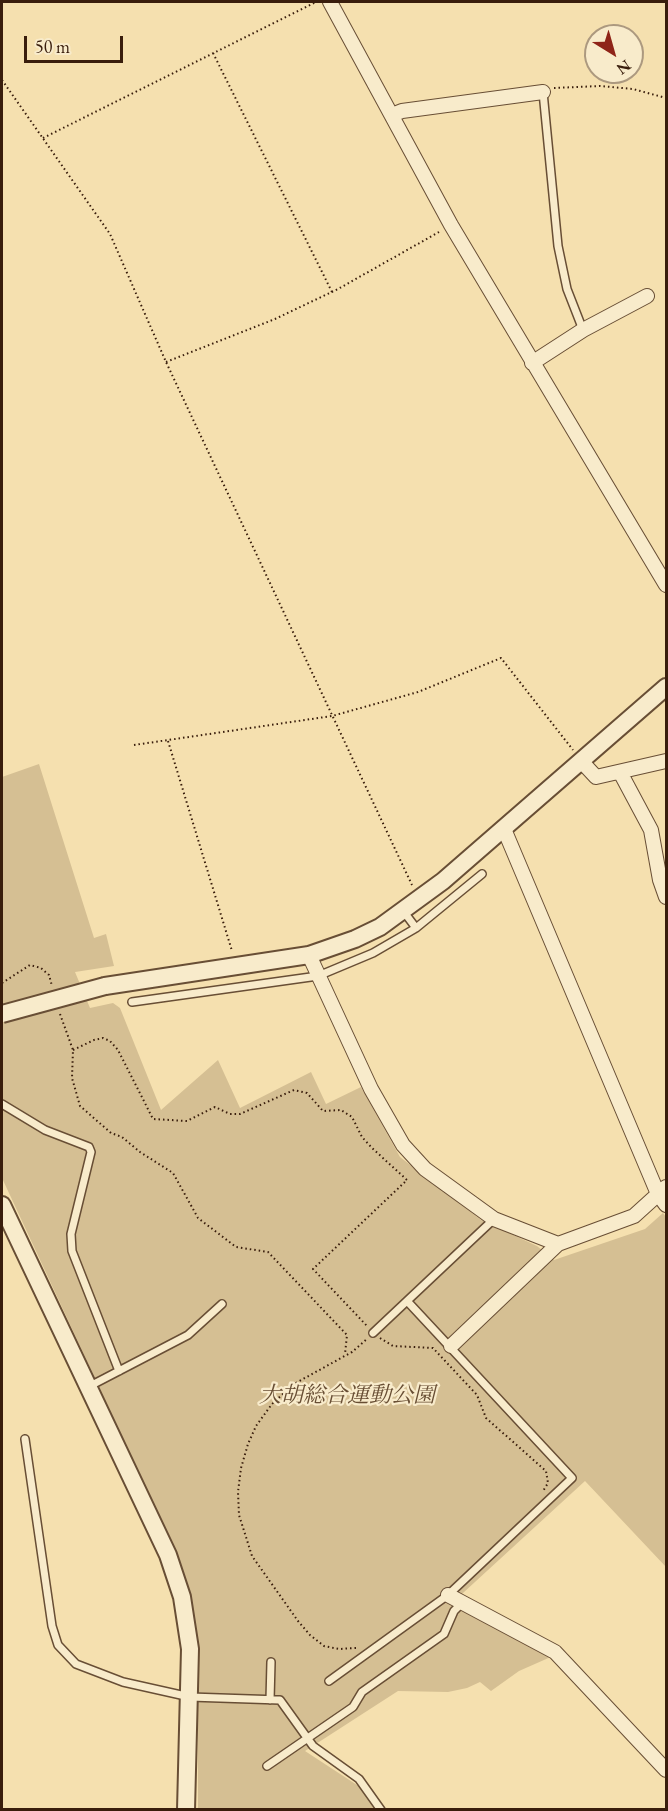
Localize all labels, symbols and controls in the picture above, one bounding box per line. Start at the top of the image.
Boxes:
scale bar [27,24,126,62]
north arrow [584,24,644,84]
text: 50 m [35,35,70,58]
text: N [612,55,635,79]
park label: 大胡総合運動公園 [259,1383,435,1409]

